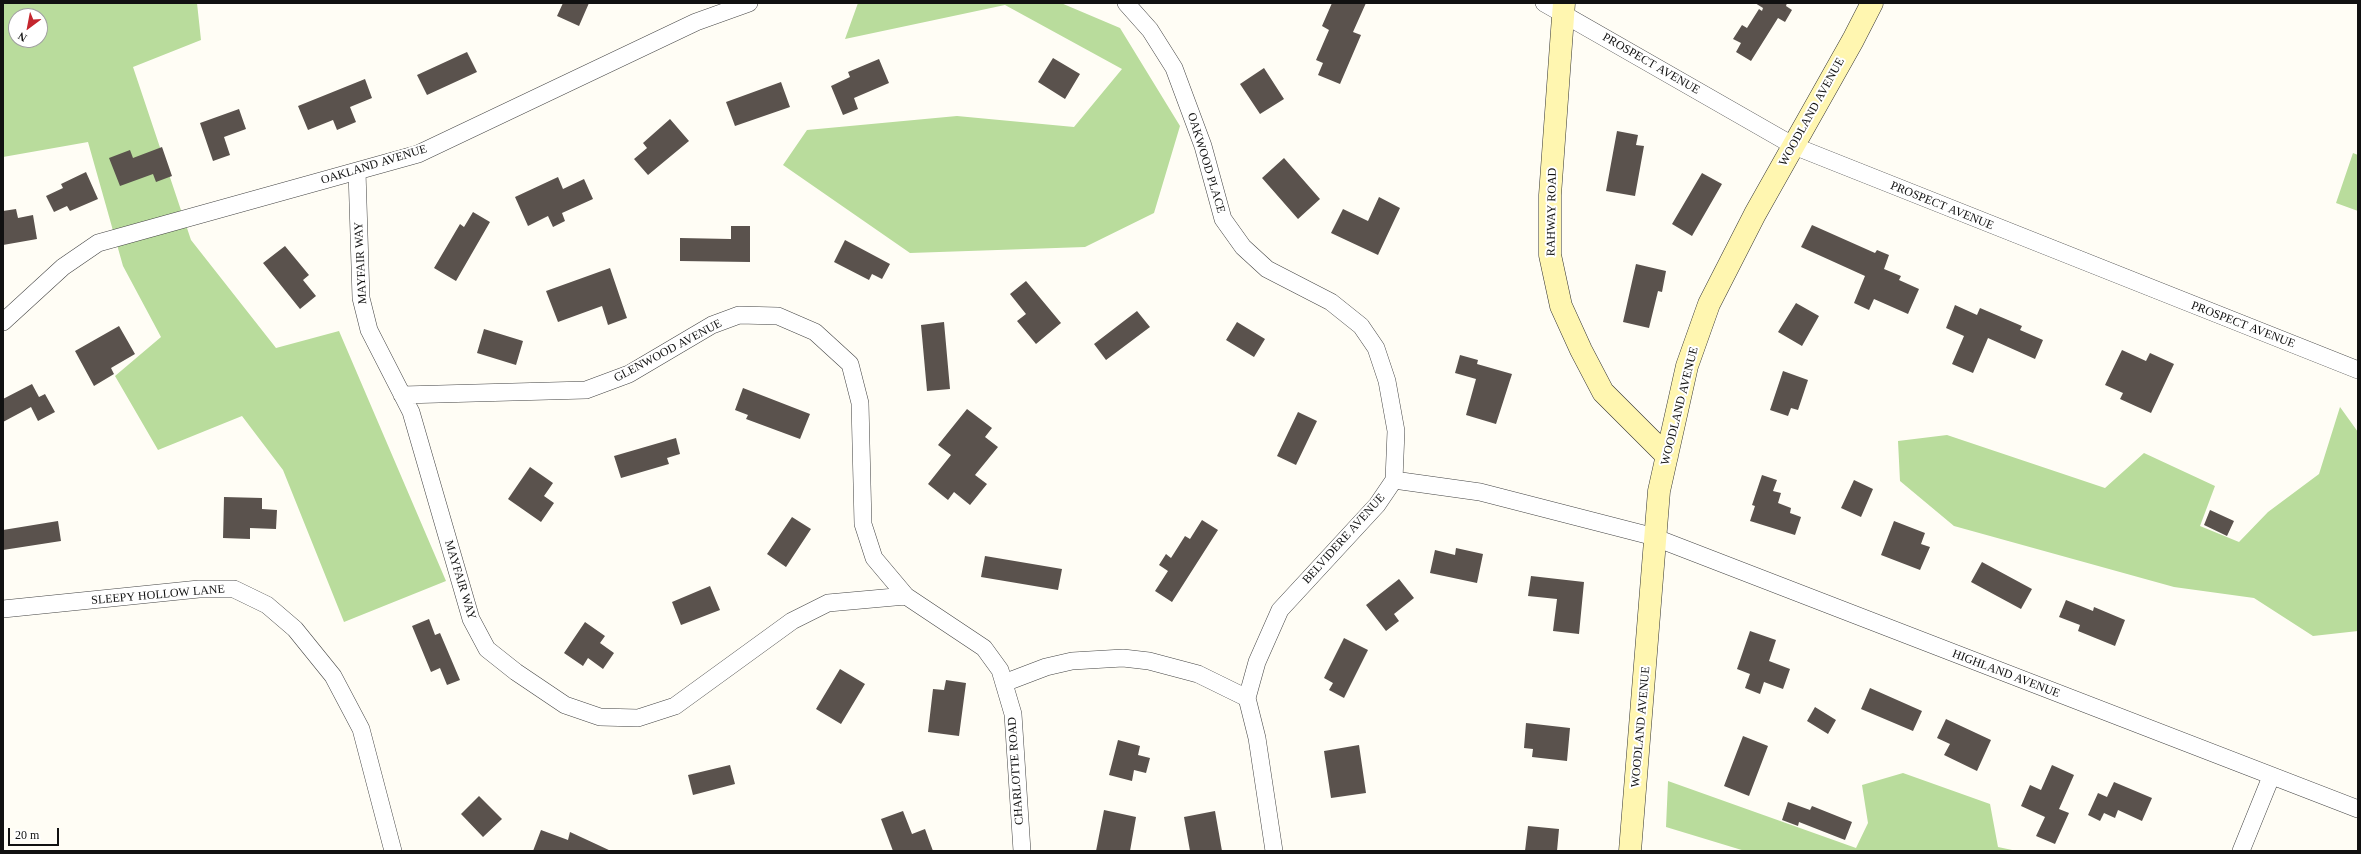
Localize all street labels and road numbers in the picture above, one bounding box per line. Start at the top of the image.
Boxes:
street label: PROSPECT AVENUE [1600,30,1702,98]
street label: WOODLAND AVENUE [1776,55,1848,169]
street label: OAKWOOD PLACE [1184,111,1228,215]
street label: OAKLAND AVENUE [319,142,429,188]
street label: RAHWAY ROAD [1544,168,1560,256]
street label: PROSPECT AVENUE [1888,179,1996,233]
street label: MAYFAIR WAY [352,221,370,305]
street label: PROSPECT AVENUE [2189,299,2297,351]
street label: GLENWOOD AVENUE [612,316,724,386]
street label: WOODLAND AVENUE [1658,345,1702,467]
street label: BELVIDERE AVENUE [1300,491,1388,587]
street label: MAYFAIR WAY [441,538,479,622]
street label: SLEEPY HOLLOW LANE [91,582,225,608]
street label: HIGHLAND AVENUE [1950,647,2062,701]
street label: WOODLAND AVENUE [1629,666,1653,788]
street label: CHARLOTTE ROAD [1005,716,1027,826]

